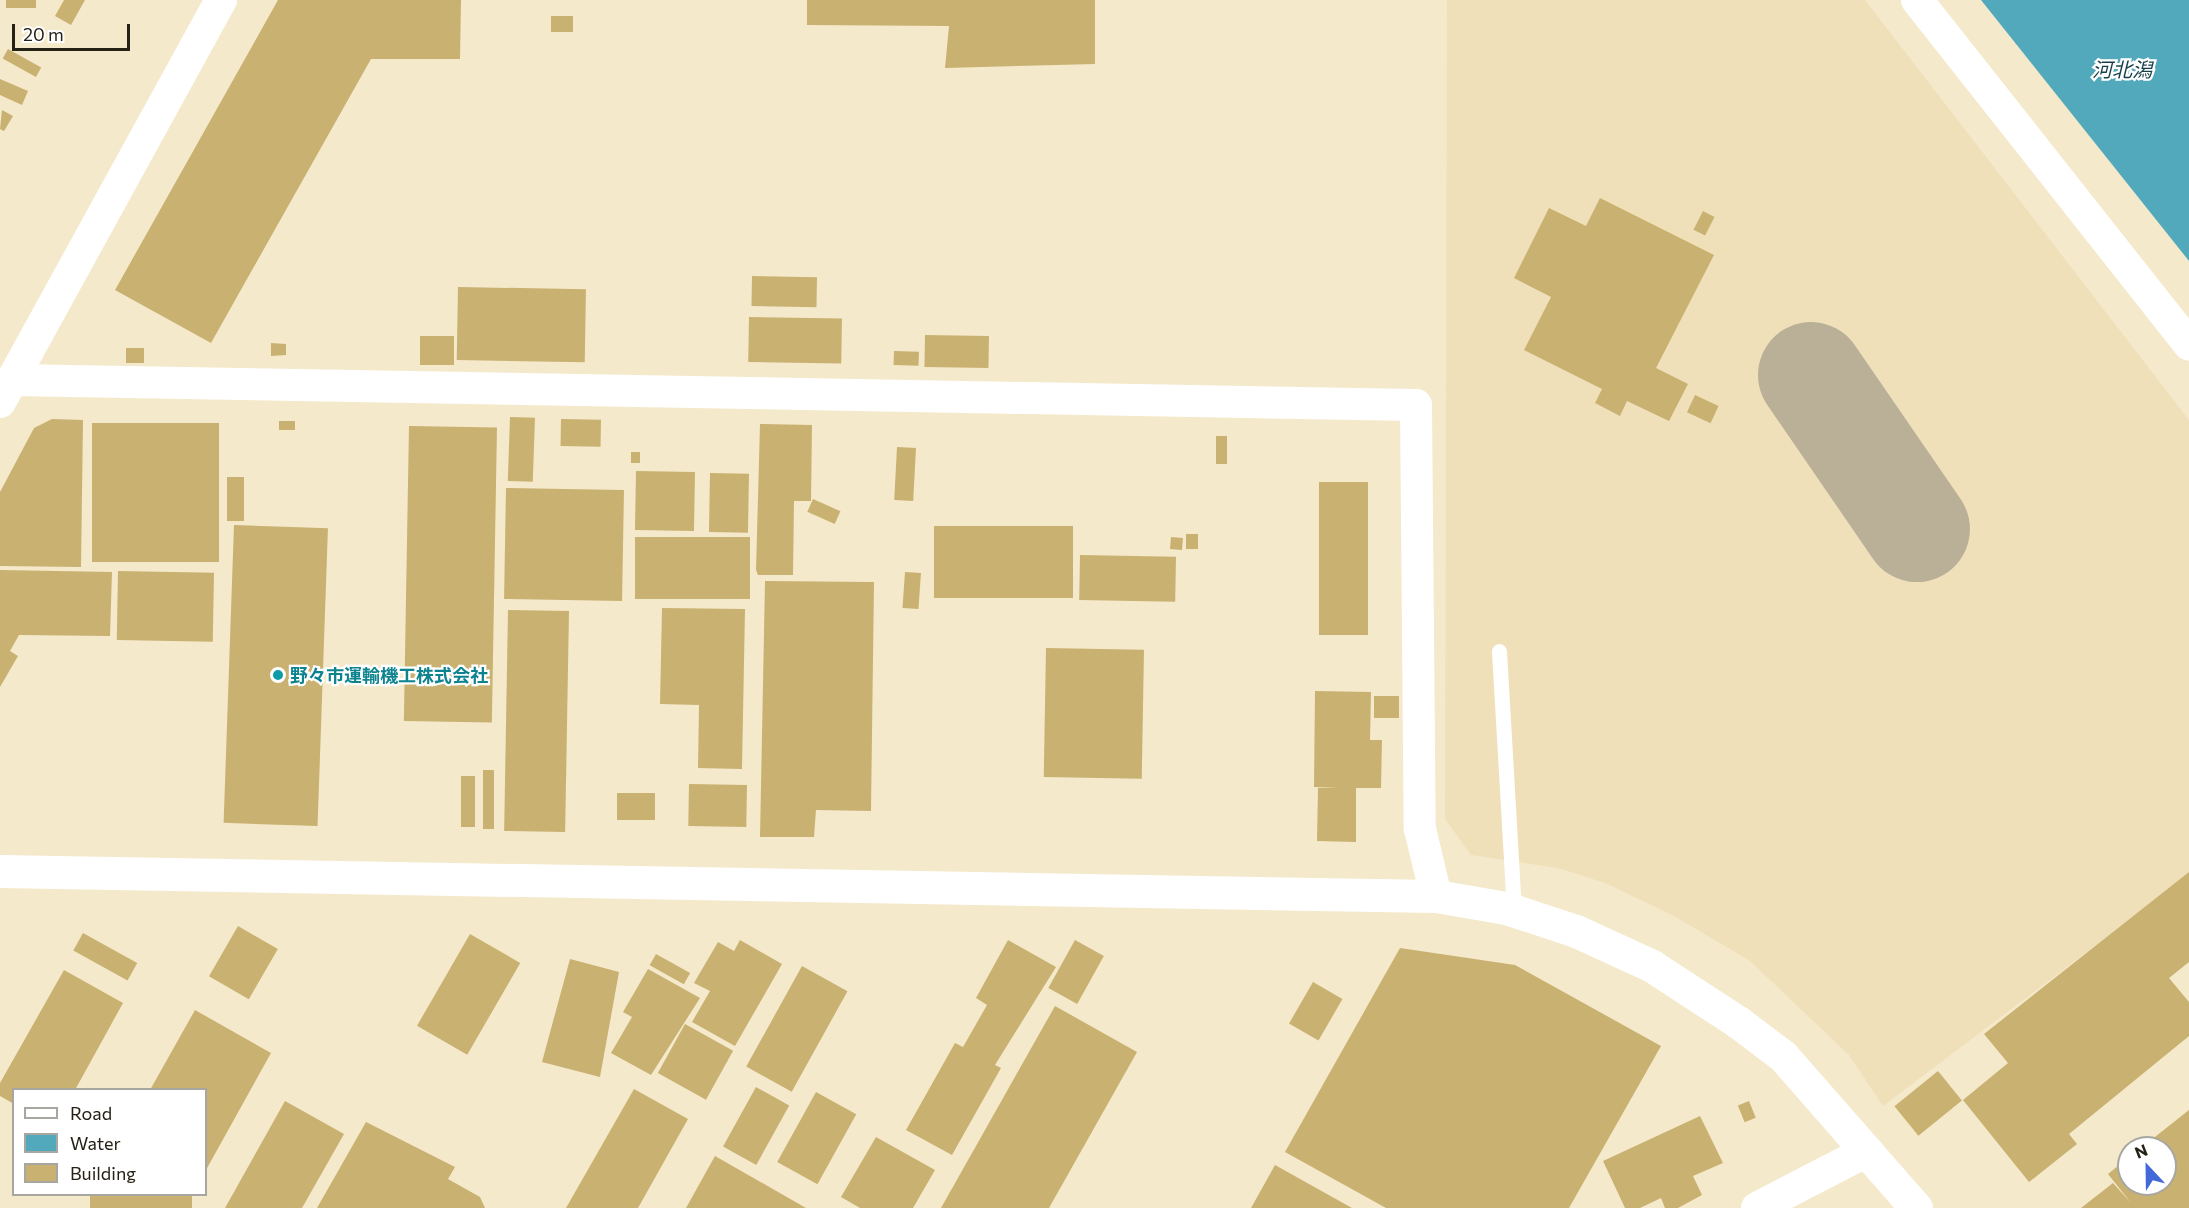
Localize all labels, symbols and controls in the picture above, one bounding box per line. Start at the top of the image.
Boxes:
scale bar [15,12,134,50]
text: 20 m [23,23,64,45]
water label: 河北潟 [2092,57,2152,81]
place label: 野々市運輸機工株式会社 [290,664,488,686]
marker: 野々市運輸機工株式会社 [271,668,285,682]
legend [12,1088,207,1196]
text: Road [70,1102,112,1124]
text: Water [70,1132,121,1154]
north arrow [2117,1136,2177,1196]
text: N [2132,1140,2150,1162]
text: Building [70,1162,136,1184]

